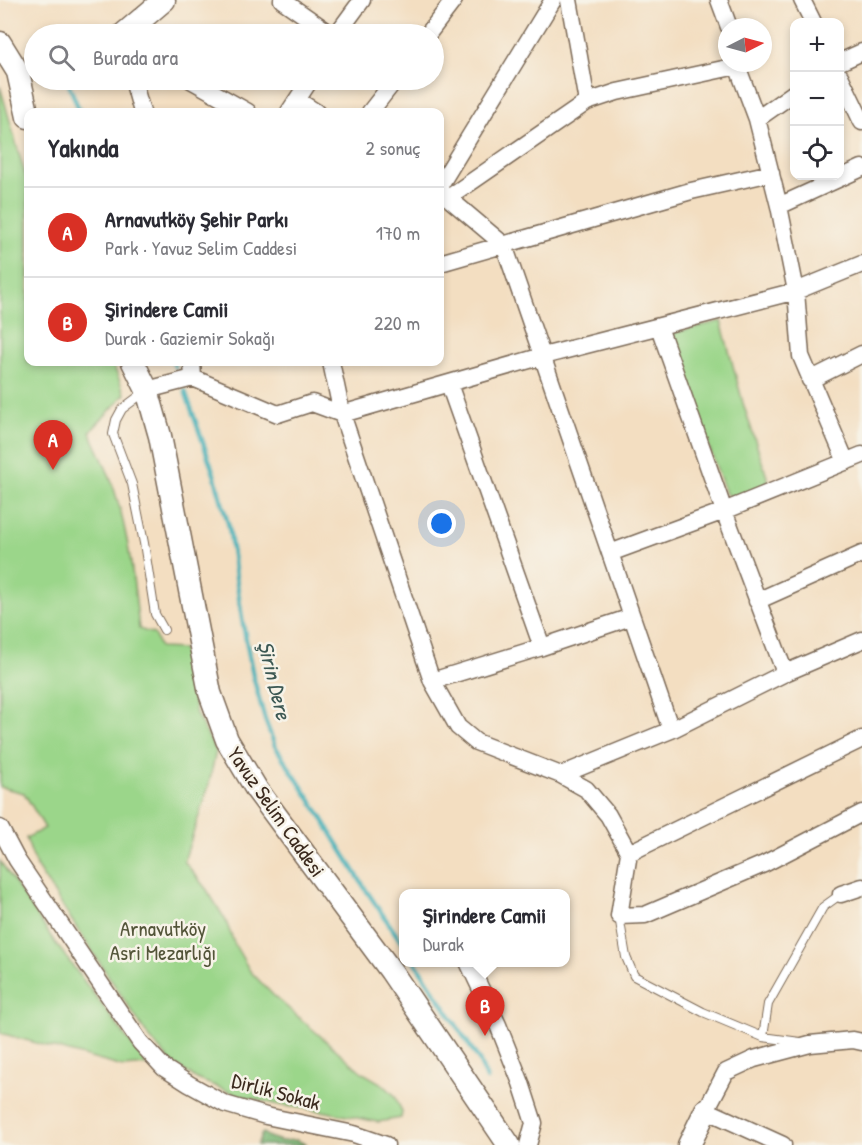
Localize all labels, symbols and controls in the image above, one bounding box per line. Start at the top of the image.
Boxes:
north arrow [718,18,772,72]
map controls [790,18,844,180]
button: + [790,18,844,72]
search box [24,24,444,90]
icon: search [45,41,78,74]
text: Burada ara [93,42,178,72]
button: − [790,72,844,126]
button: locate [790,126,844,180]
text: Yakında [48,130,118,165]
text: 2 sonuç [365,134,420,161]
text: Arnavutköy Şehir Parkı [105,204,289,234]
text: A [63,219,72,246]
text: 170 m [376,219,420,246]
text: Park · Yavuz Selim Caddesi [105,234,297,261]
text: Şirindere Camii [105,294,229,324]
text: B [62,309,73,336]
text: 220 m [374,309,420,336]
text: Durak · Gaziemir Sokağı [105,324,275,351]
pin: A [34,420,72,470]
your location [427,509,456,538]
water label: Şirin Dere [251,638,300,724]
street label: Yavuz Selim Caddesi [221,741,332,883]
popup [399,889,570,967]
text: Şirindere Camii [423,900,546,930]
park label: Arnavutköy Asri Mezarlığı [110,914,216,967]
text: Durak [423,930,464,957]
pin: B [466,986,504,1036]
street label: Dirlik Sokak [229,1066,324,1117]

